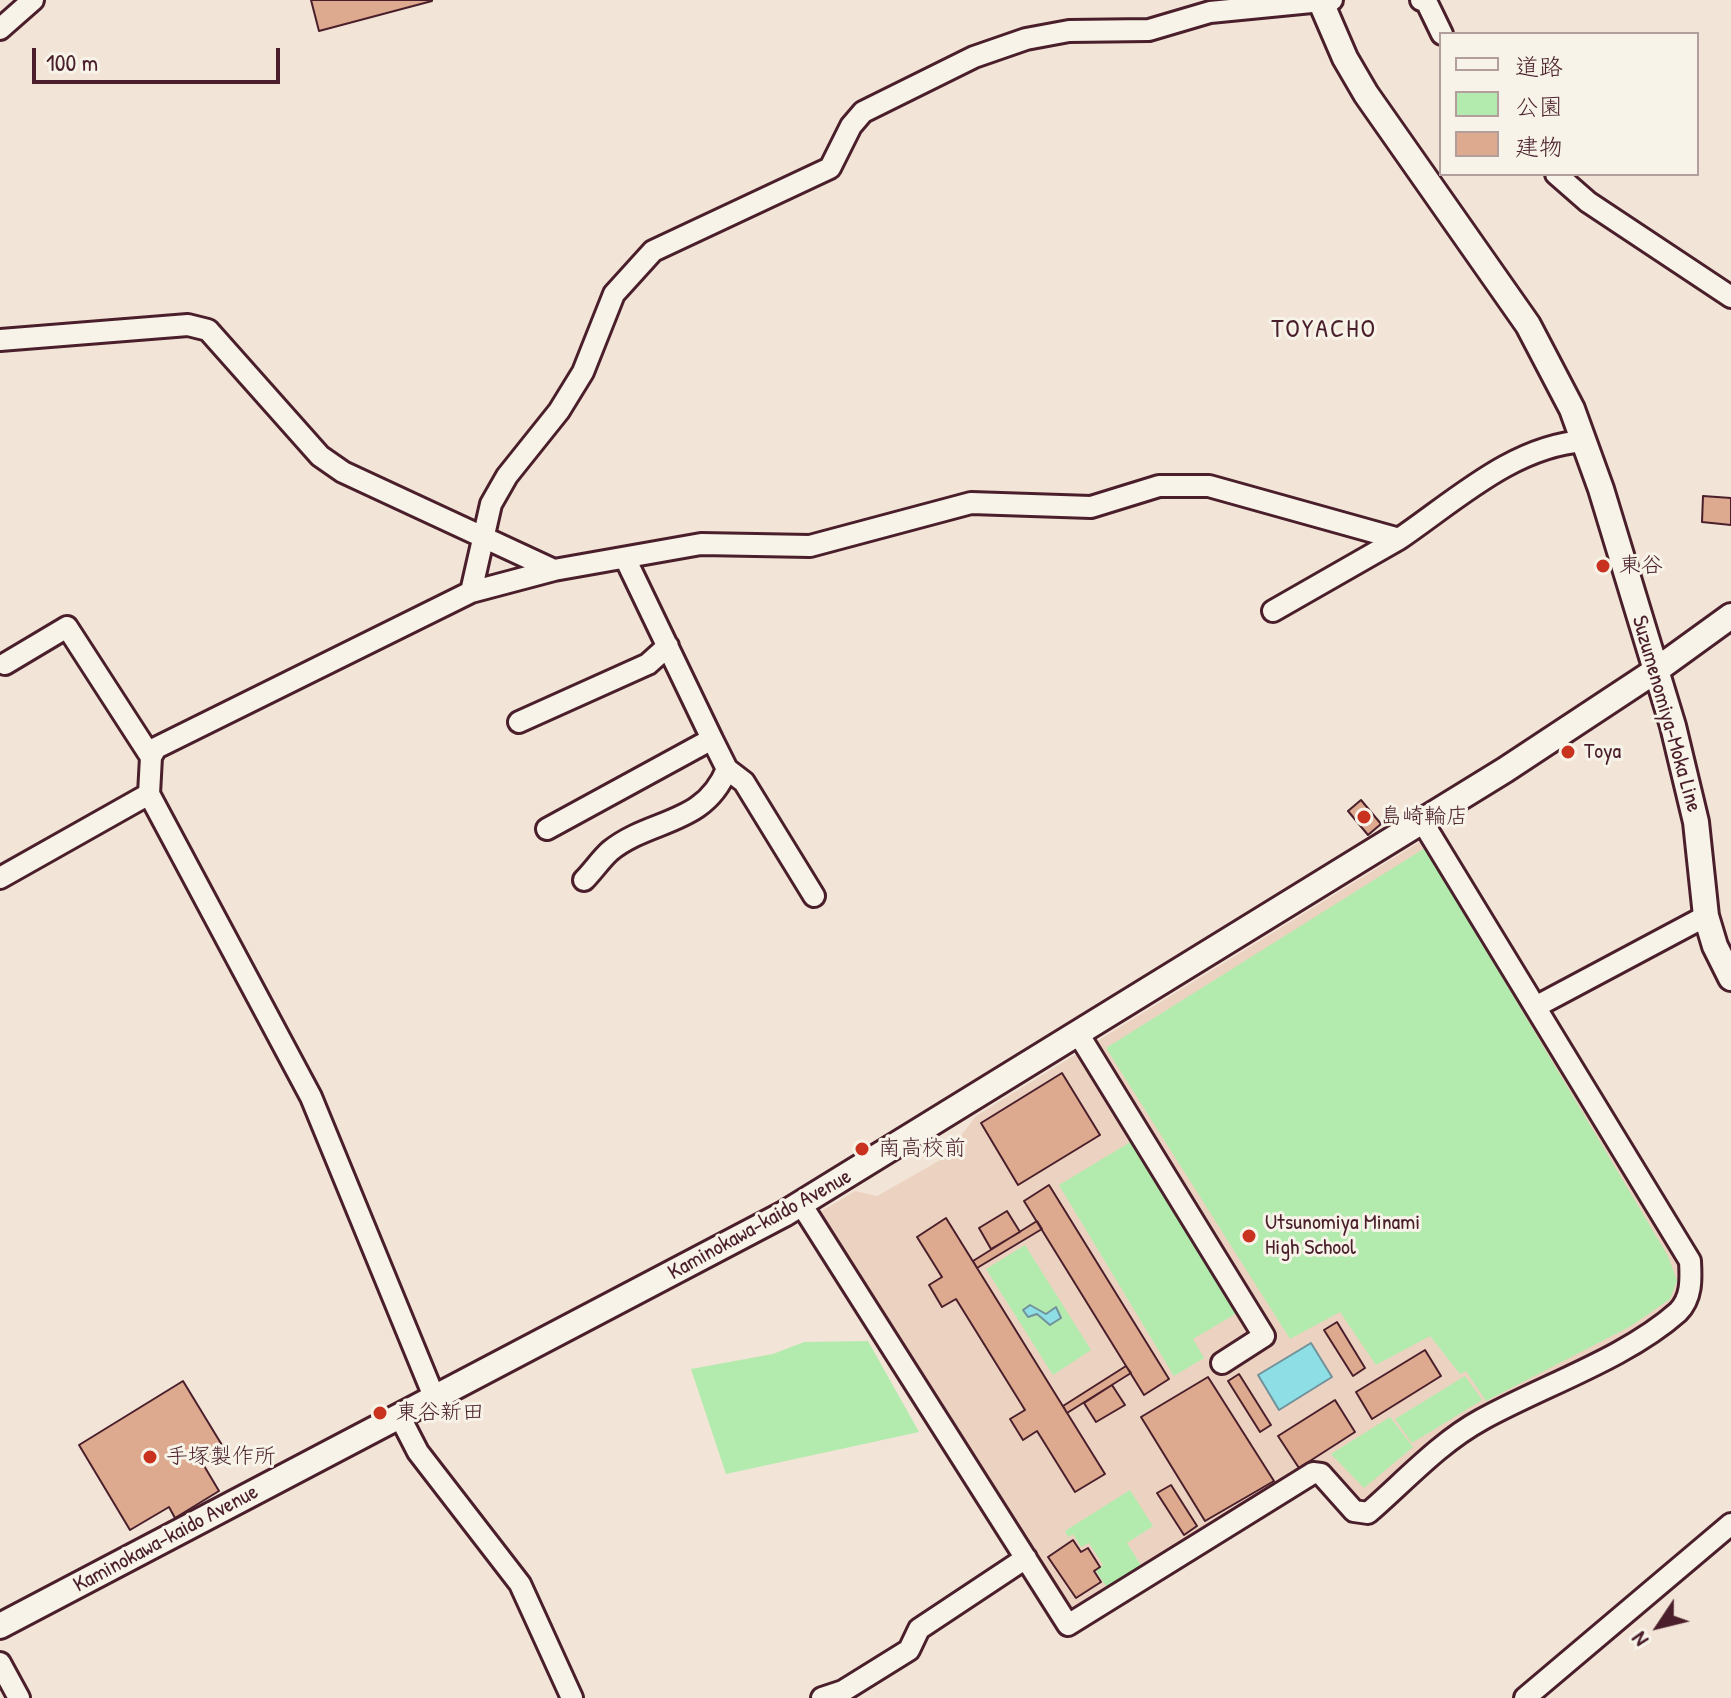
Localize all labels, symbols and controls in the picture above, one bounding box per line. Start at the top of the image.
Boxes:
scale bar [36,32,284,82]
legend [1439,32,1699,176]
text: 100 m [46,46,98,78]
text: 道路 [1515,50,1563,82]
text: 公園 [1515,90,1563,122]
text: 建物 [1515,130,1563,162]
district label: TOYACHO [1271,314,1377,346]
place label: 東谷 [1619,553,1663,579]
marker: 東谷 [1594,557,1612,575]
street label: Suzumenomiya-Moka Line [1625,613,1707,815]
place label: Toya [1584,739,1621,765]
marker: Toya [1559,743,1577,761]
place label: 島崎輪店 [1380,804,1468,830]
marker: 島崎輪店 [1355,808,1373,826]
place label: 南高校前 [878,1136,966,1162]
marker: 南高校前 [853,1140,871,1158]
street label: Kaminokawa-kaido Avenue [664,1164,856,1286]
place label: Utsunomiya Minami High School [1265,1210,1420,1262]
marker: Utsunomiya Minami High School [1240,1227,1258,1245]
place label: 東谷新田 [396,1400,484,1426]
marker: 東谷新田 [371,1404,389,1422]
place label: 手塚製作所 [166,1444,276,1470]
marker: 手塚製作所 [141,1448,159,1466]
street label: Kaminokawa-kaido Avenue [69,1479,263,1599]
north arrow [1619,1586,1699,1666]
text: N [1624,1626,1655,1653]

